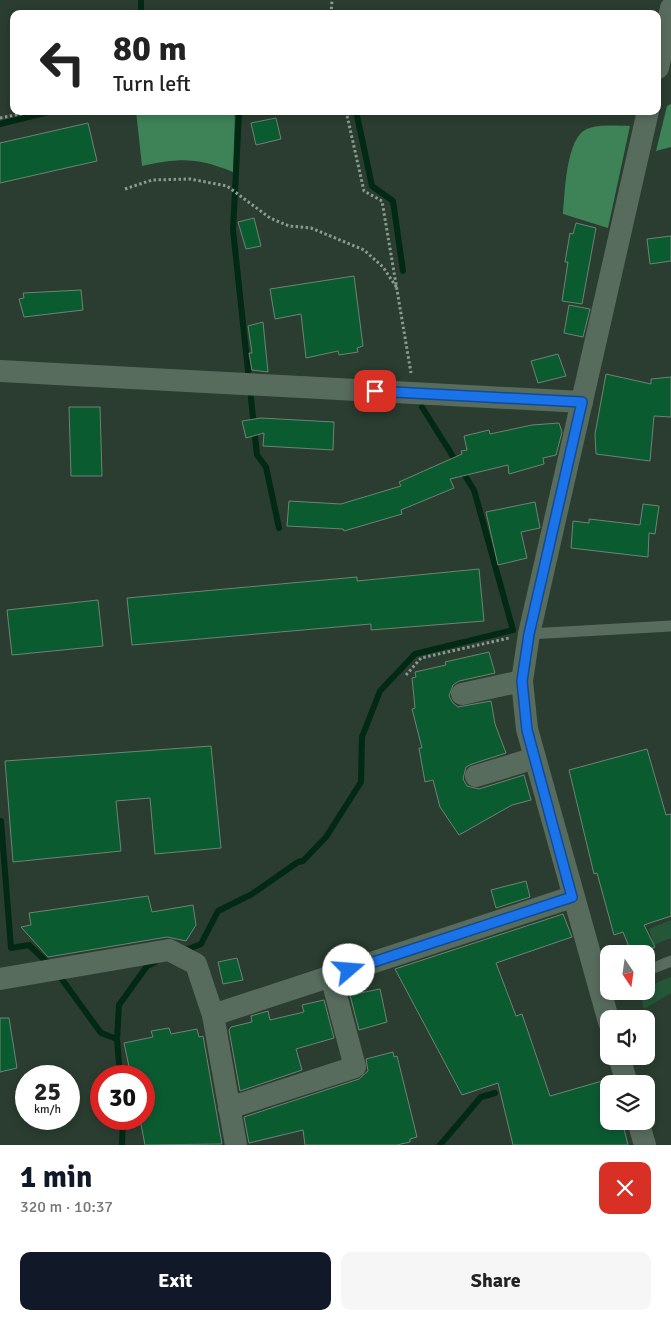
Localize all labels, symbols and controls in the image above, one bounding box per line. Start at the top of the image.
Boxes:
text: 80 m [113,27,187,70]
icon: left [30,30,95,95]
text: Turn left [113,70,191,97]
pin [354,370,396,412]
icon: arrive [361,377,389,405]
position arrow [322,943,374,995]
north arrow [600,945,655,1000]
map controls [600,945,655,1130]
button: sound [600,1010,655,1065]
speed limit sign: 30 [90,1065,155,1130]
button: layers [600,1075,655,1130]
text: 25 [34,1076,61,1107]
text: km/h [34,1102,61,1117]
text: 1 min [20,1159,92,1196]
button: close [599,1162,651,1214]
text: 320 m · 10:37 [20,1197,113,1217]
button: Exit [20,1252,331,1310]
button: Share [341,1252,651,1310]

